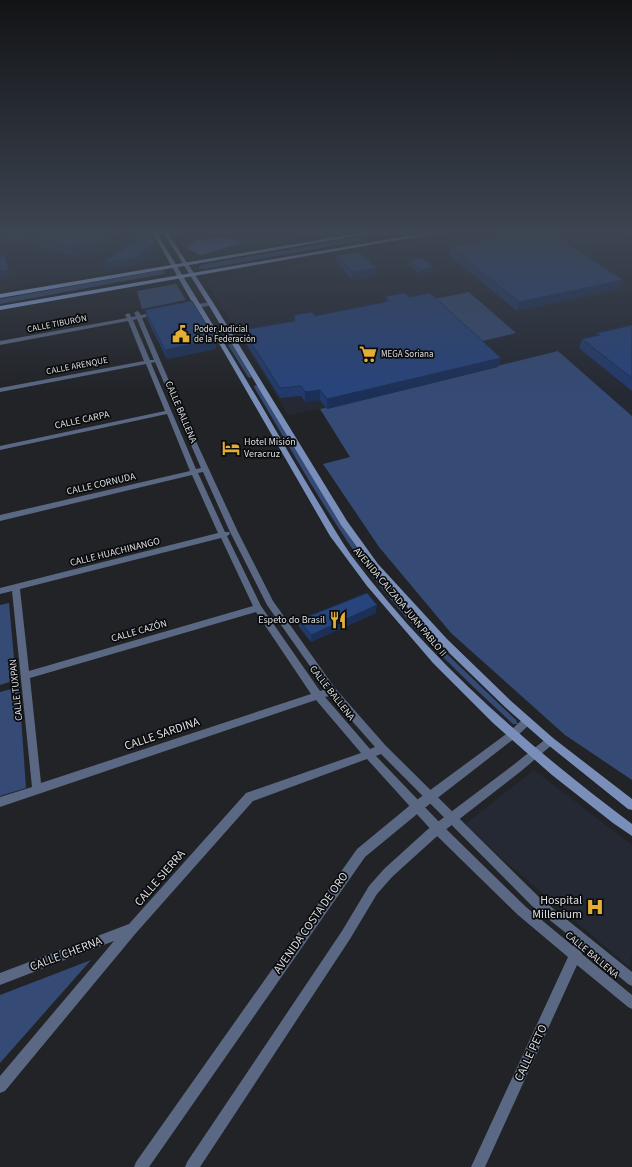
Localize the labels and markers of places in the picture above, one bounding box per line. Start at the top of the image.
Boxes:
place label: Poder Judicial de la Federación [194,323,256,346]
public building icon: Poder Judicial de la Federación [171,324,191,344]
supermarket icon: MEGA Soriana [358,344,378,364]
place label: MEGA Soriana [381,348,434,361]
place label: Hotel Misión Veracruz [244,435,296,461]
hotel icon: Hotel Misión Veracruz [221,438,241,458]
restaurant icon: Espeto do Brasil [328,610,348,630]
place label: Espeto do Brasil [258,613,325,627]
place label: Hospital Millenium [532,892,582,923]
hospital icon: Hospital Millenium [585,897,605,917]

